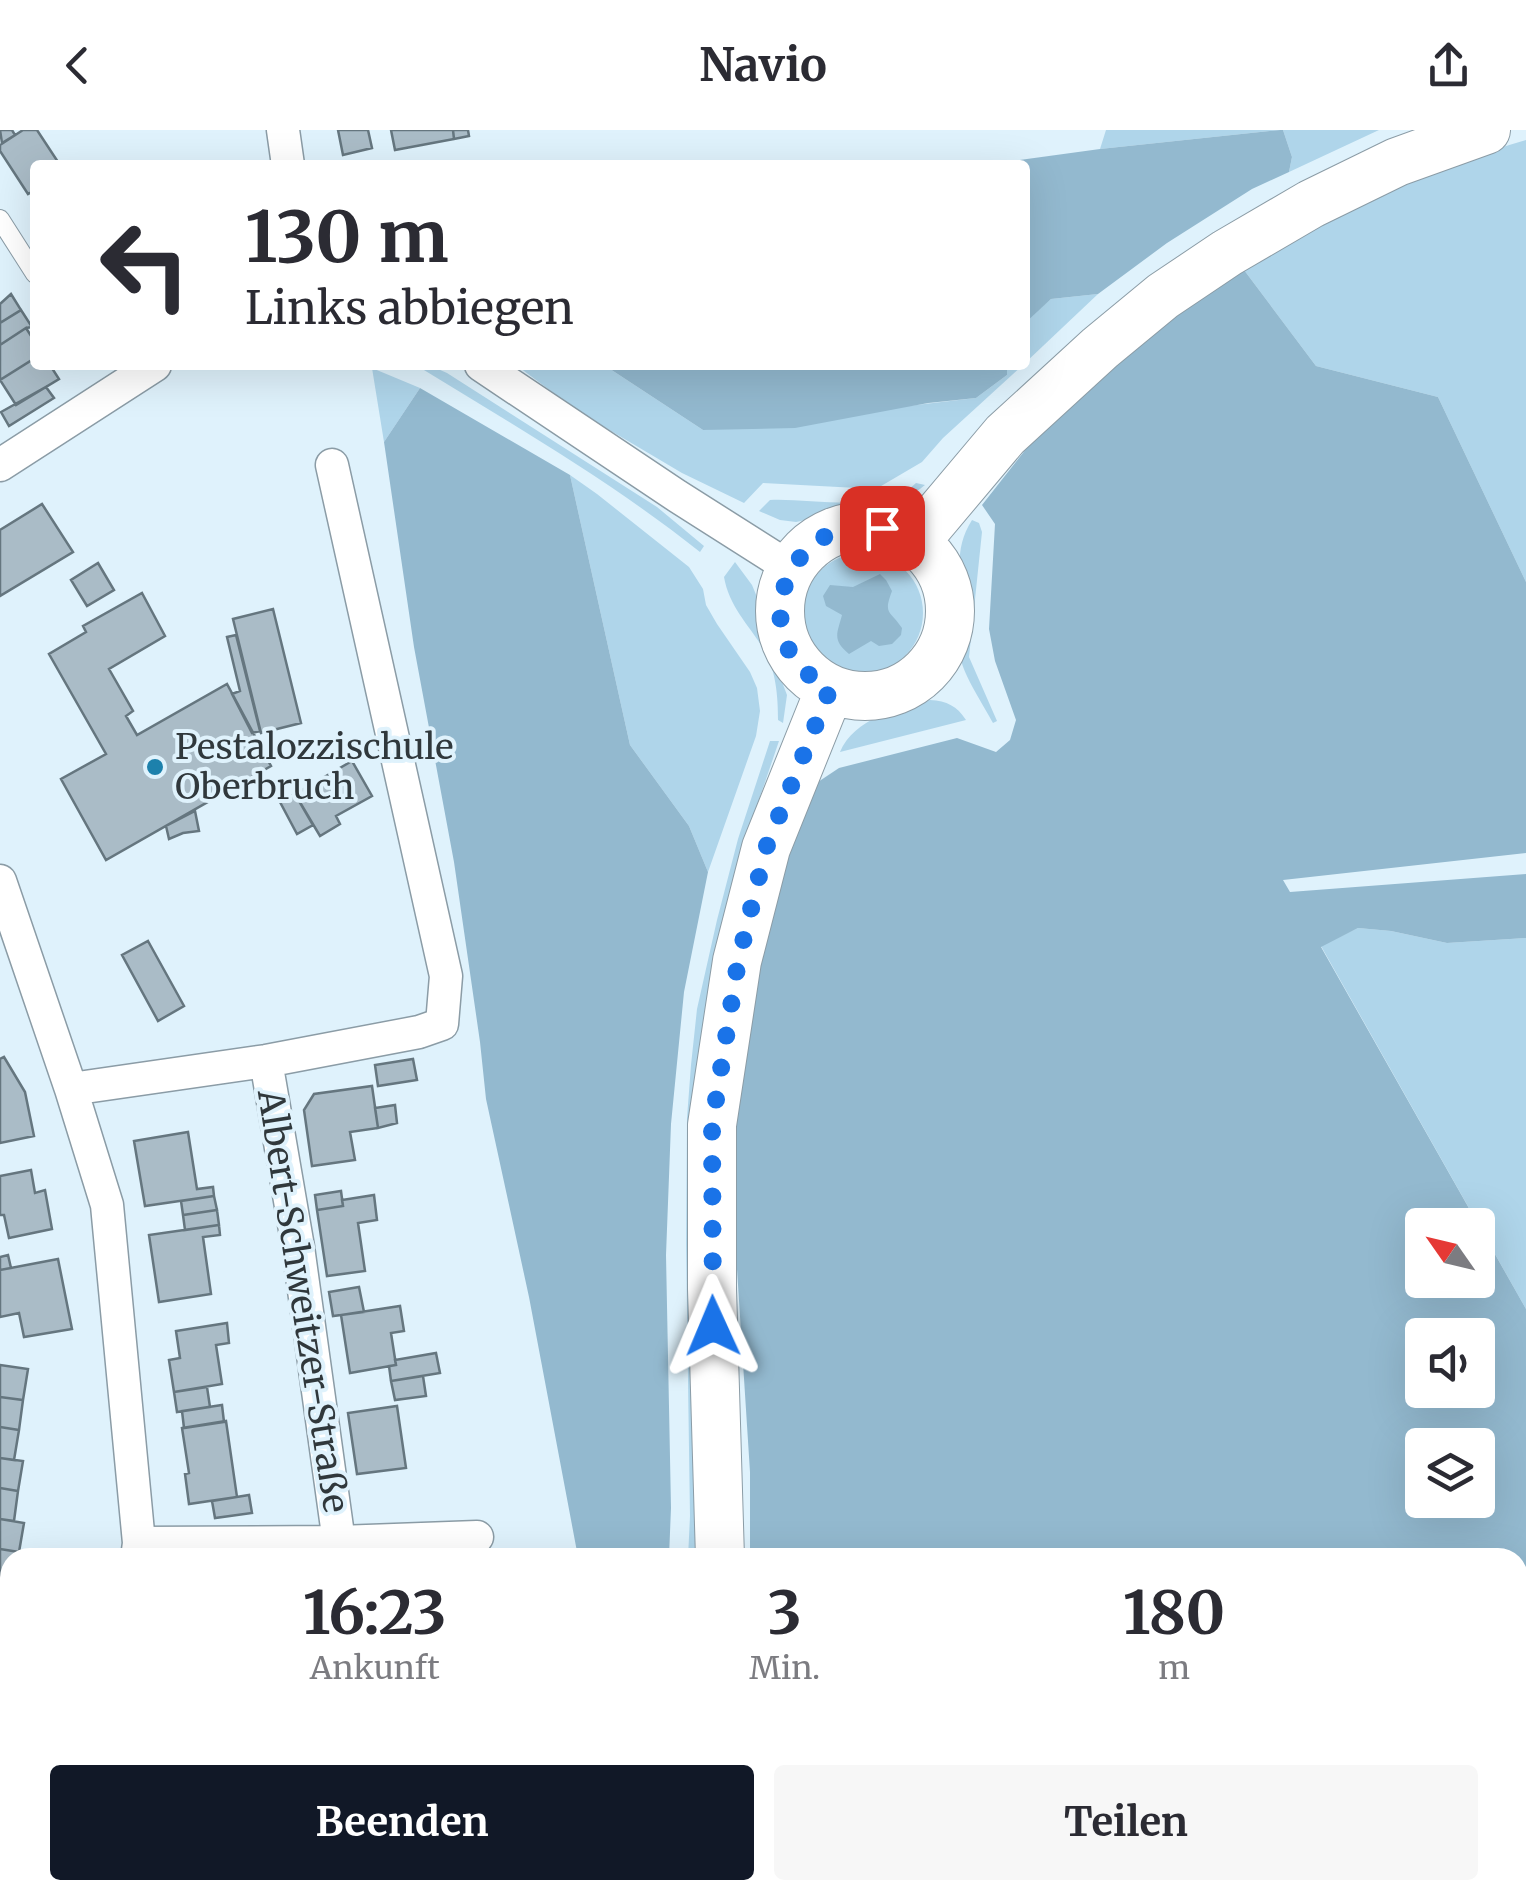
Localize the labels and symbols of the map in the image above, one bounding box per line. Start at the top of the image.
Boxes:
pin [840,486,925,571]
place label: Pestalozzischule Oberbruch [175,725,454,809]
marker: Pestalozzischule Oberbruch [144,756,166,778]
street label: Albert-Schweitzer-Straße [248,1086,358,1515]
north arrow [1405,1208,1495,1298]
position arrow [661,1274,765,1378]

